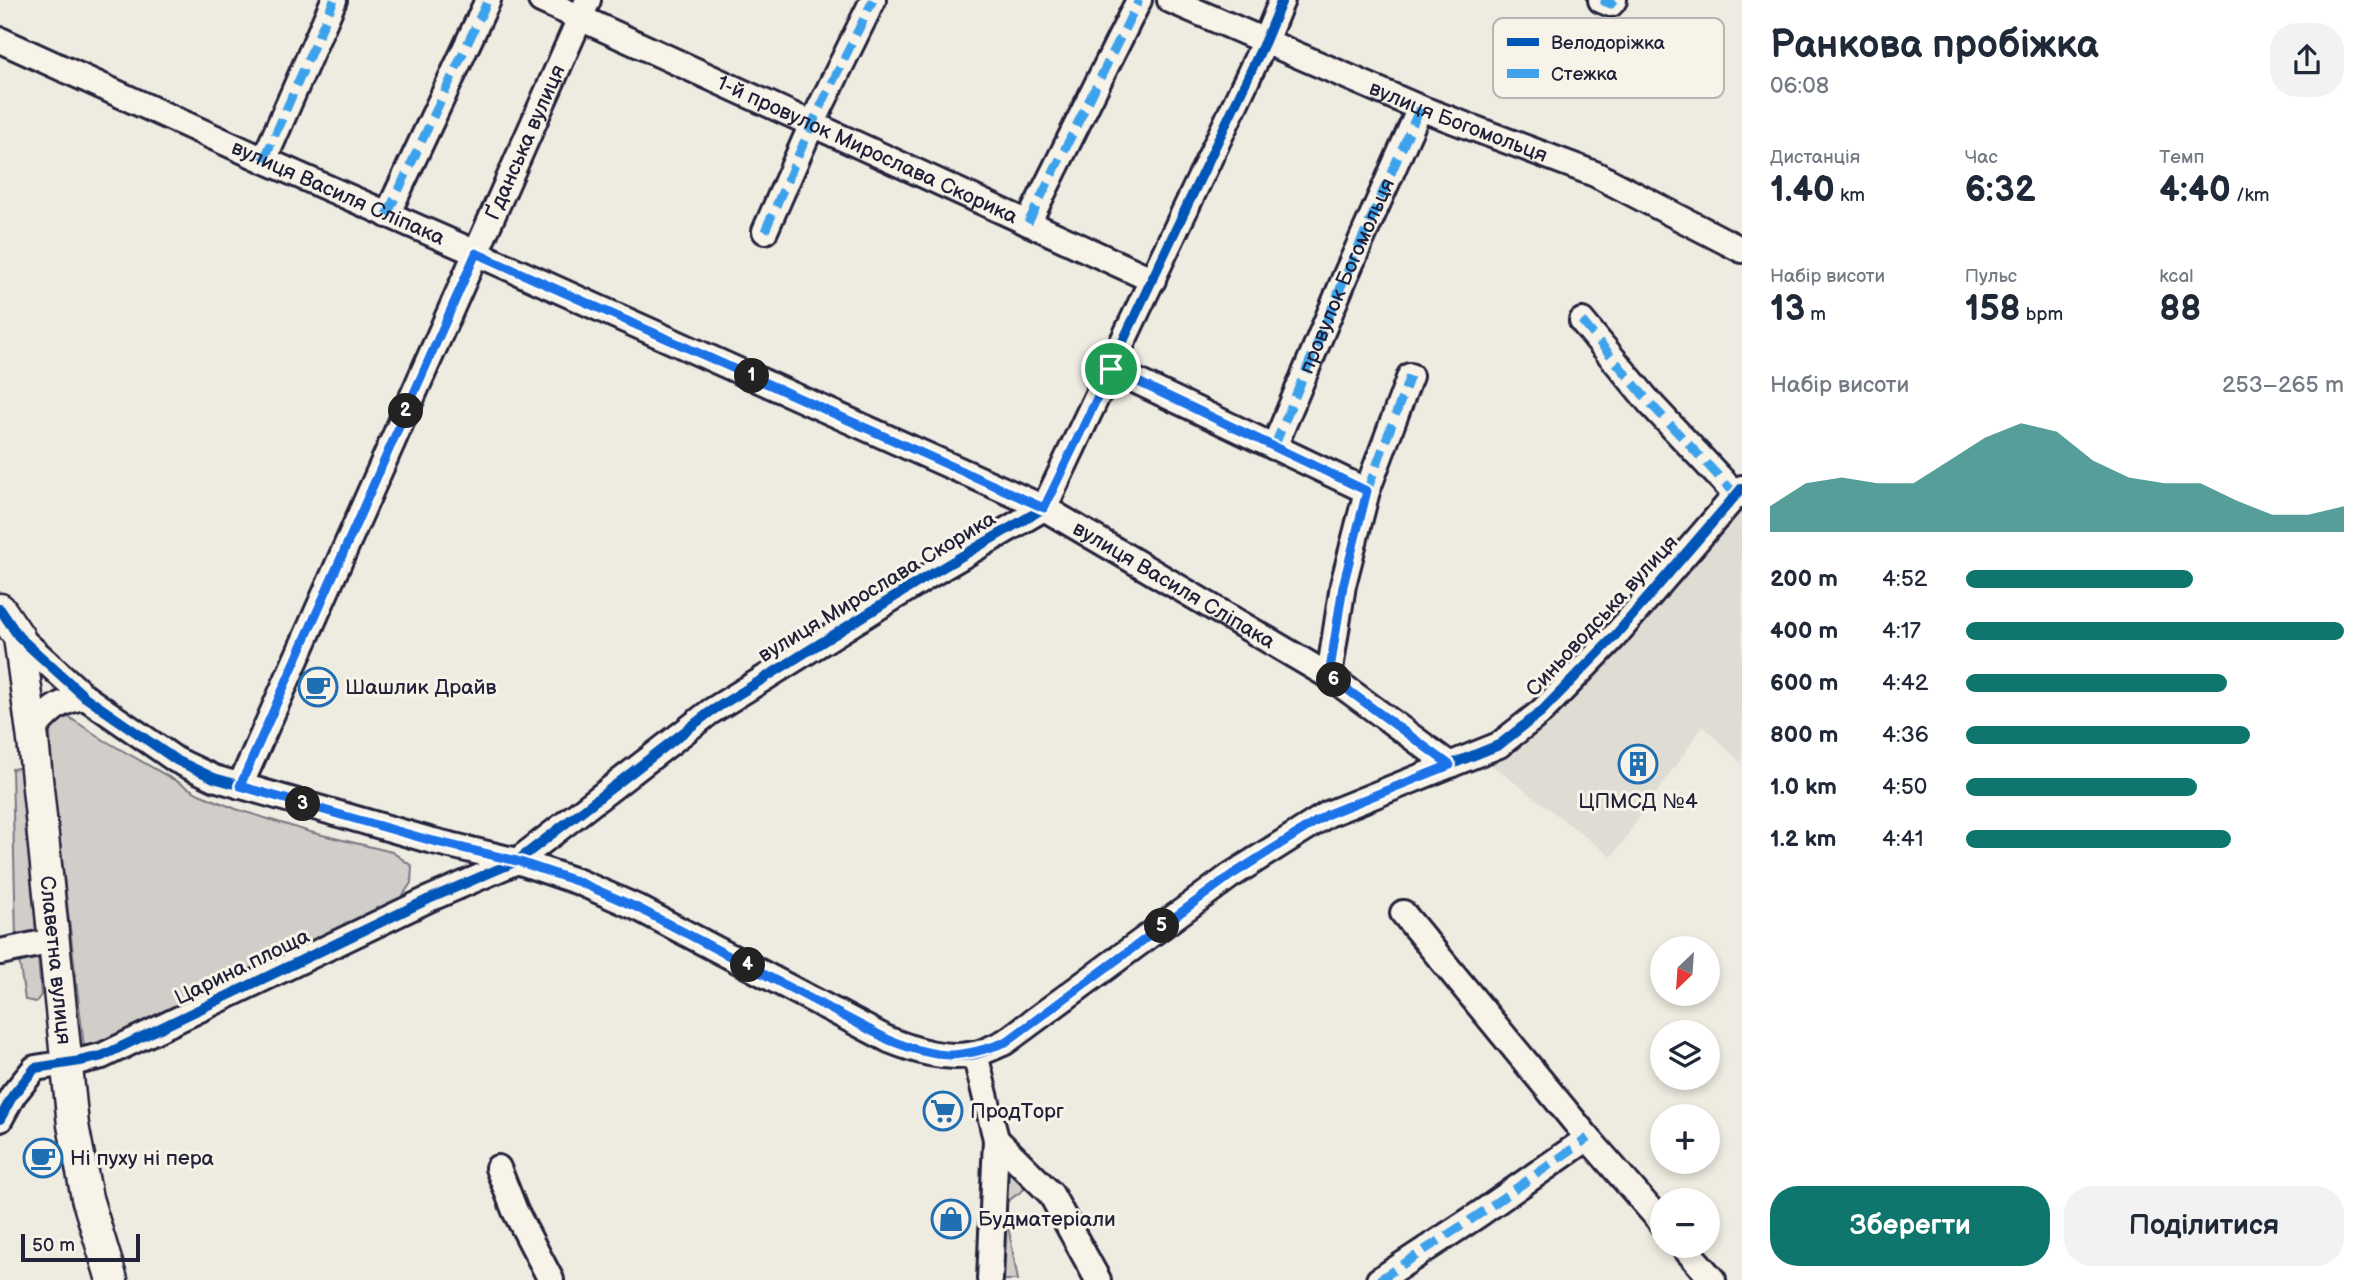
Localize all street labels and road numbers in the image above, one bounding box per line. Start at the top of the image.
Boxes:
street label: Ґданська вулиця [480,61,570,224]
street label: 1-й провулок Мирослава Скорика [713,70,1022,229]
street label: вулиця Богомольця [1366,75,1551,167]
street label: вулиця Василя Сліпака [228,134,449,250]
street label: провулок Богомольця [1294,174,1400,377]
street label: вулиця Мирослава Скорика [754,506,1001,668]
street label: вулиця Василя Сліпака [1068,515,1280,654]
street label: Синьоводська вулиця [1521,530,1683,702]
street label: Славетна вулиця [35,875,77,1046]
street label: Царина площа [171,923,314,1010]

